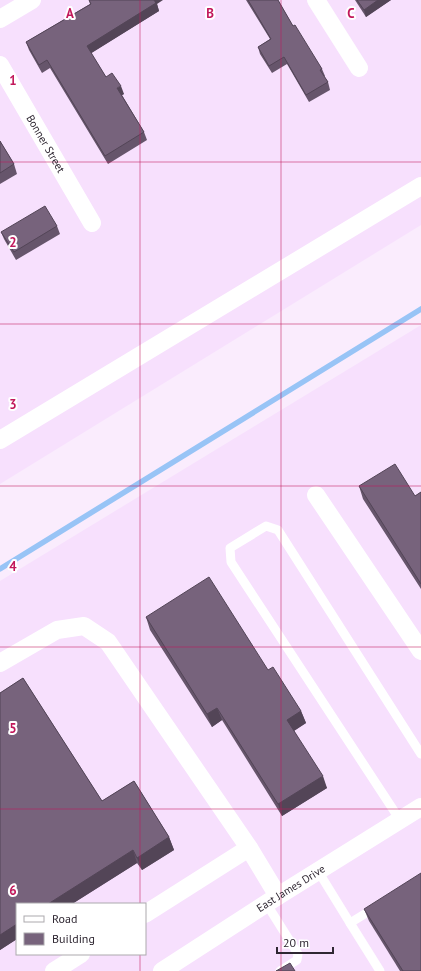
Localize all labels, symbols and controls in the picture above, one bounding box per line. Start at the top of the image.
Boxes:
text: A [66,5,74,22]
text: B [206,5,214,22]
text: C [347,5,355,22]
text: 1 [9,72,17,89]
street label: Bonner Street [23,112,68,175]
text: 2 [9,234,17,251]
text: 3 [9,396,17,413]
text: 4 [9,558,17,575]
text: 5 [9,720,17,737]
street label: East James Drive [254,861,328,915]
text: 6 [9,882,17,899]
legend [16,903,146,955]
text: Road [52,911,77,926]
scale bar [277,929,333,955]
text: Building [52,931,95,946]
text: 20 m [283,935,309,950]

